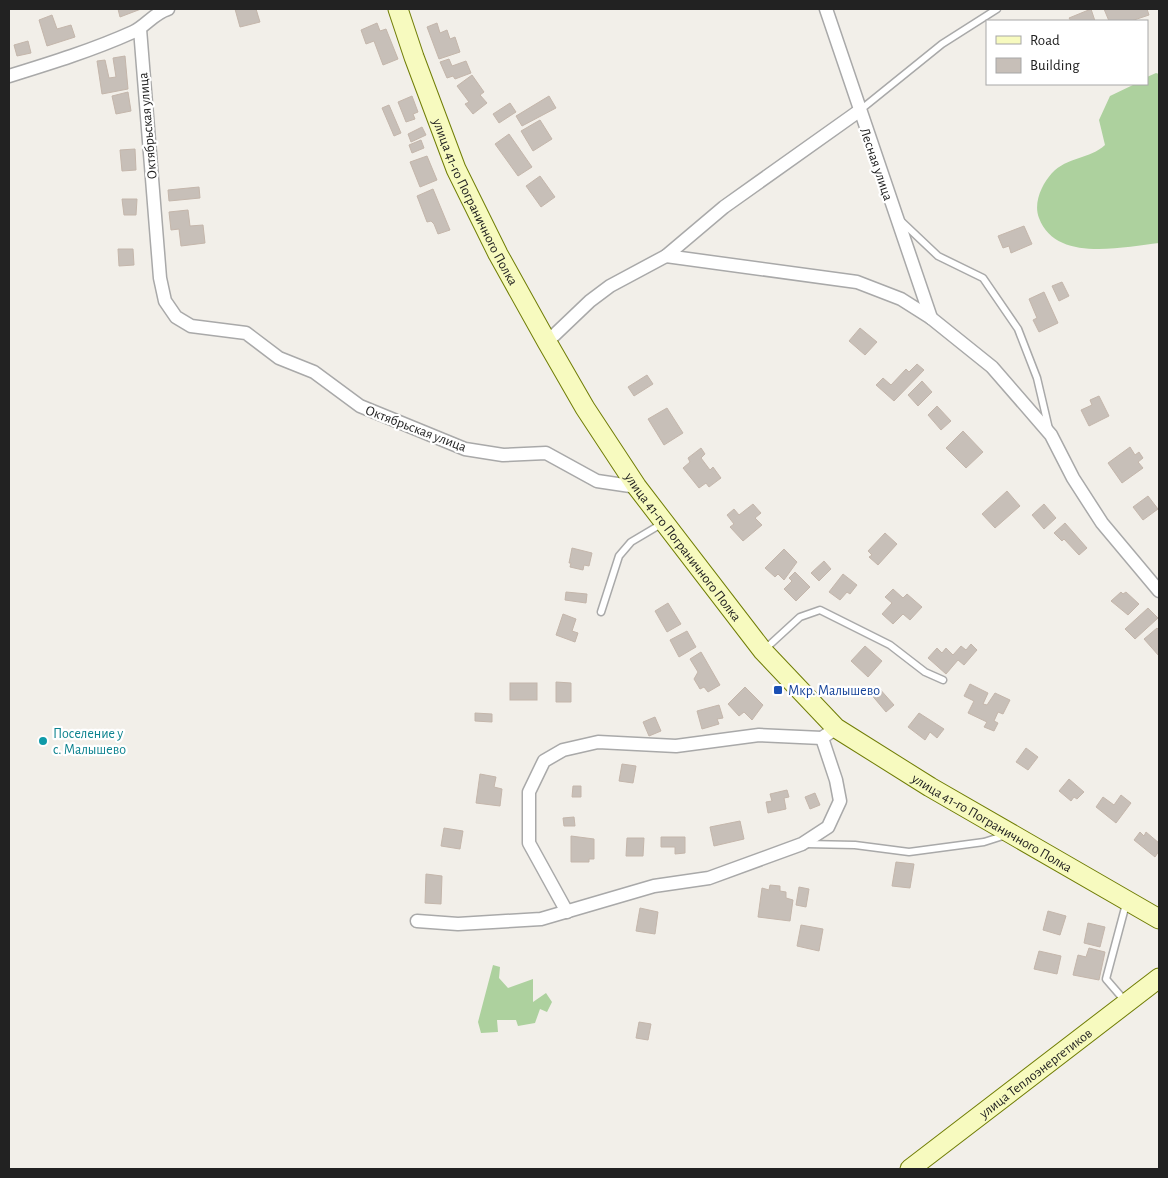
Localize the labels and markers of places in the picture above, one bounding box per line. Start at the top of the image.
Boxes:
marker: Мкр. Малышево [772,684,784,696]
place label: Мкр. Малышево [788,684,880,698]
place label: Поселение у с. Малышево [53,727,126,757]
marker: Поселение у с. Малышево [37,735,49,747]

